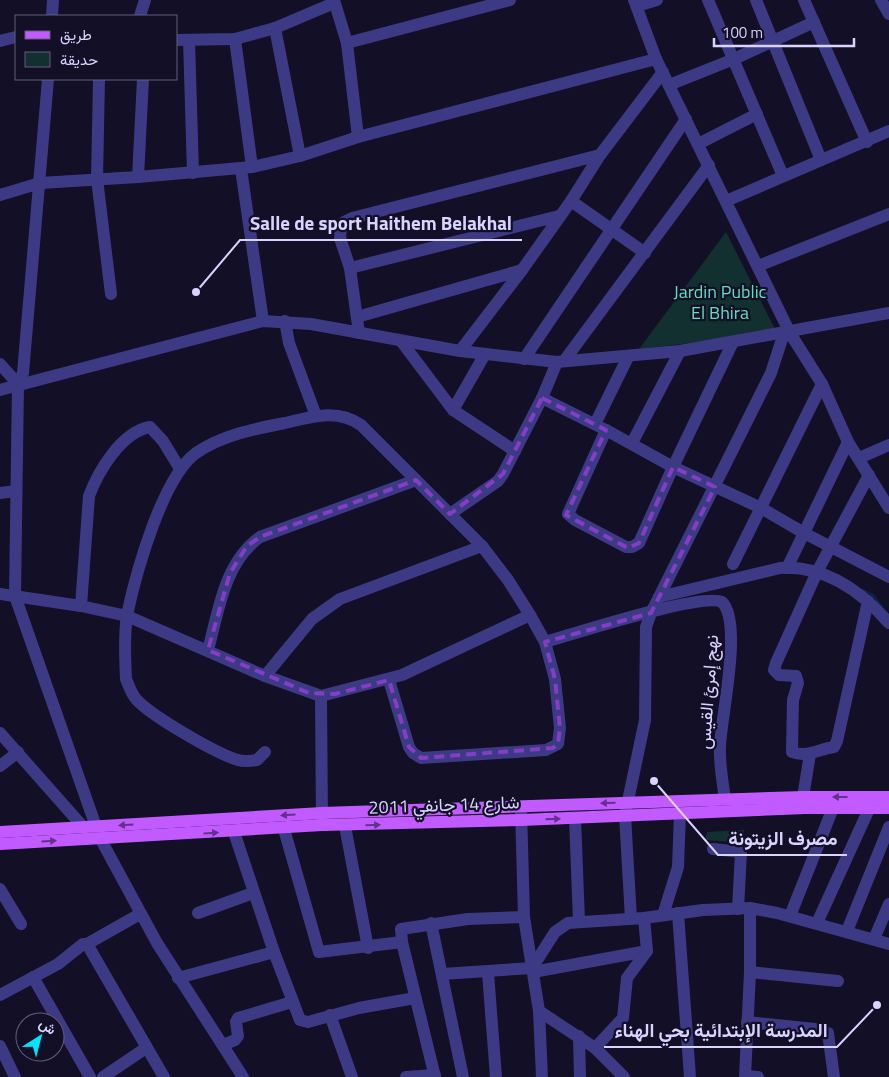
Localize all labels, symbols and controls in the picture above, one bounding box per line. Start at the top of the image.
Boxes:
legend [15,15,178,80]
scale bar [714,15,854,47]
text: 100 m [722,21,763,44]
text: طريق [60,23,92,46]
text: حديقة [60,48,98,71]
callout: Salle de sport Haithem Belakhal [240,206,522,240]
text: Salle de sport Haithem Belakhal [250,208,512,237]
park label: Jardin Public El Bhira [674,278,767,326]
street label: نهج إمرئ القيس [690,634,725,750]
street label: شارع 14 جانفي 2011 [368,788,520,823]
one-way arrow [832,793,848,801]
one-way arrow [600,800,616,808]
one-way arrow [280,812,296,820]
one-way arrow [545,814,561,822]
one-way arrow [365,820,381,828]
callout: مصرف الزيتونة [718,821,847,855]
one-way arrow [118,822,134,830]
text: مصرف الزيتونة [728,823,838,852]
one-way arrow [203,828,219,836]
one-way arrow [41,836,57,844]
north arrow [15,1012,65,1062]
text: ش [35,1013,61,1040]
callout: المدرسة الإبتدائية بحي الهناء [604,1013,837,1047]
text: المدرسة الإبتدائية بحي الهناء [614,1015,828,1047]

